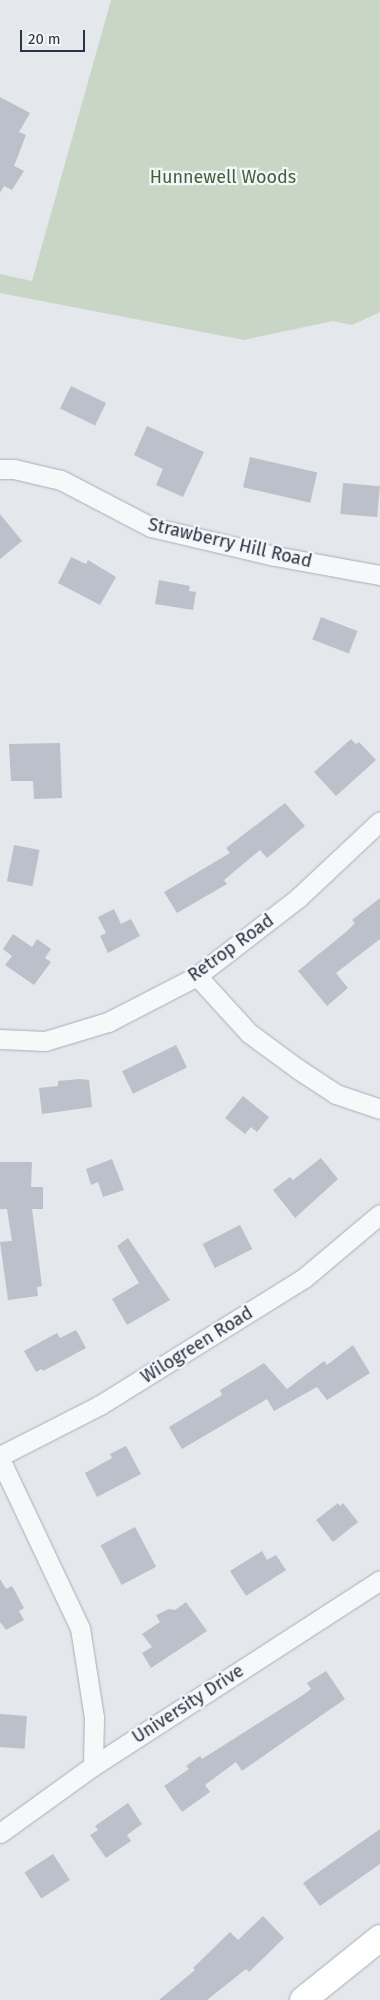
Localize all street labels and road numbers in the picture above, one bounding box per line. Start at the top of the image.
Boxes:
street label: Strawberry Hill Road [146,514,314,572]
street label: Retrop Road [184,910,278,986]
street label: Wilogreen Road [137,1302,257,1388]
street label: University Drive [128,1660,248,1748]

